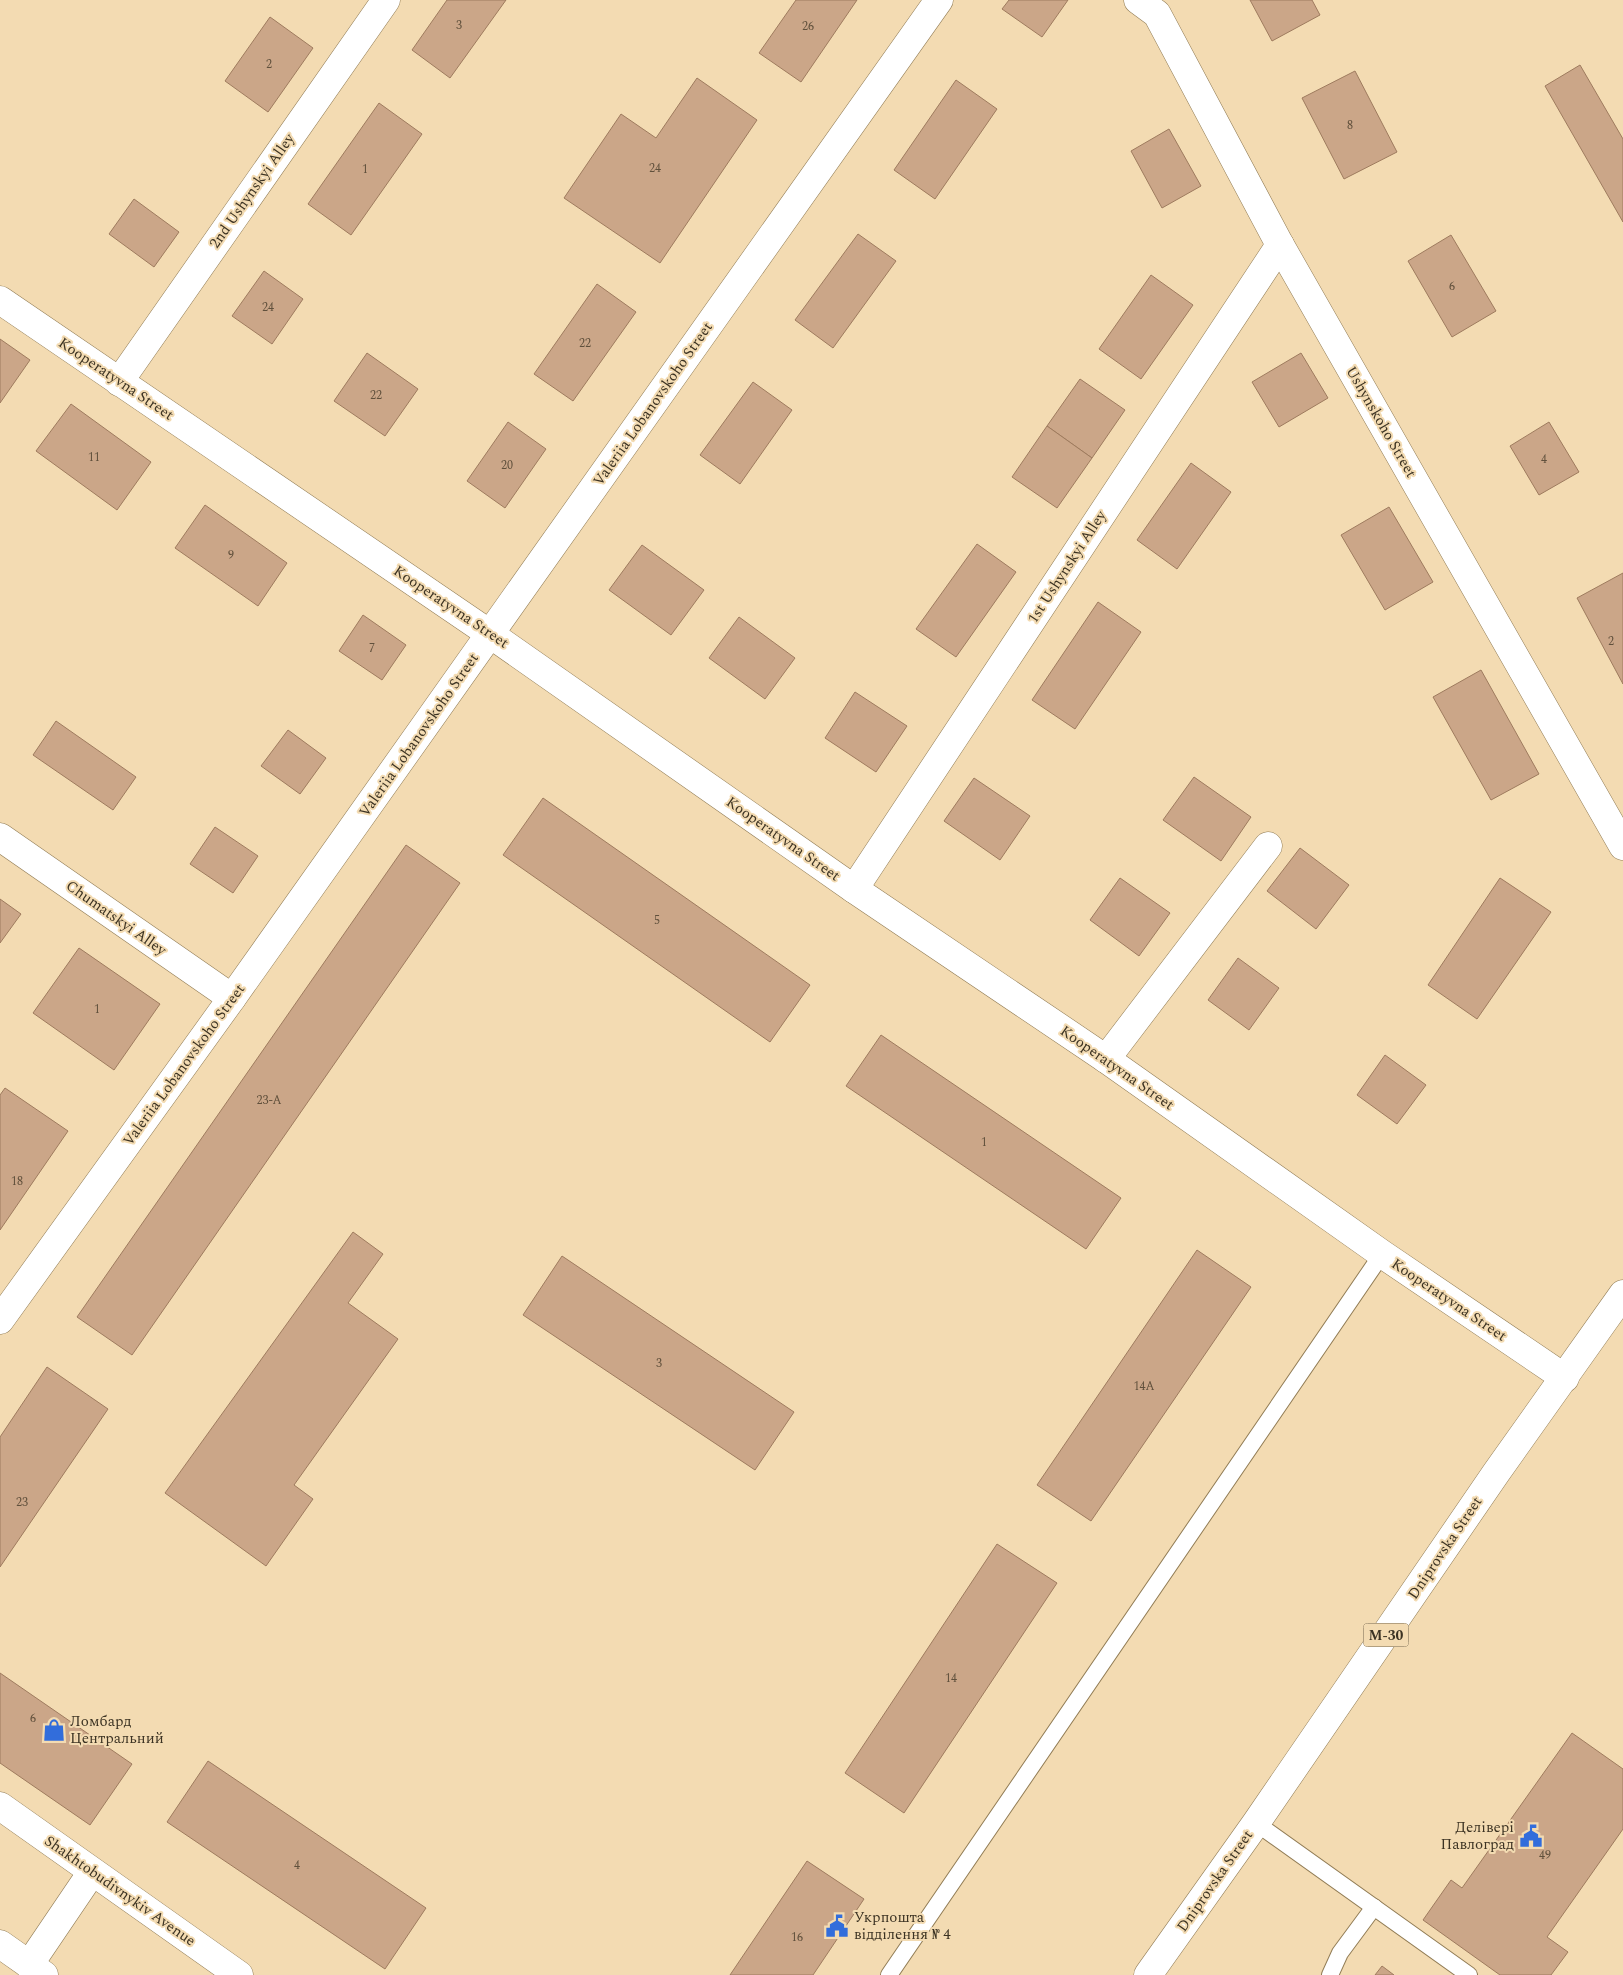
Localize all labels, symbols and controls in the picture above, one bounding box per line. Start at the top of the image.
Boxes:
house number: 3 [456,16,462,35]
house number: 26 [802,17,814,36]
house number: 2 [266,55,272,74]
house number: 8 [1347,116,1353,135]
street label: 2nd Ushynskyi Alley [204,128,301,253]
house number: 24 [649,159,661,178]
house number: 1 [362,160,368,179]
house number: 6 [1449,277,1455,296]
house number: 24 [262,298,274,317]
street label: Valeriia Lobanovskoho Street [587,317,719,491]
street label: Kooperatyvna Street [54,332,178,426]
house number: 22 [579,334,591,353]
street label: Ushynskoho Street [1340,362,1422,482]
house number: 22 [370,386,382,405]
house number: 11 [88,448,100,467]
house number: 4 [1541,450,1547,469]
house number: 20 [501,456,513,475]
street label: 1st Ushynskyi Alley [1022,505,1113,628]
house number: 9 [228,546,234,565]
street label: Kooperatyvna Street [389,560,513,654]
house number: 2 [1608,632,1614,651]
house number: 7 [369,639,375,658]
street label: Valeriia Lobanovskoho Street [353,648,485,822]
street label: Kooperatyvna Street [721,791,845,887]
street label: Chumatskyi Alley [61,875,172,962]
house number: 5 [654,911,660,930]
street label: Valeriia Lobanovskoho Street [117,979,251,1151]
house number: 1 [94,1000,100,1019]
street label: Kooperatyvna Street [1055,1020,1179,1116]
house number: 23-А [256,1091,282,1110]
house number: 1 [981,1133,987,1152]
house number: 18 [11,1172,23,1191]
street label: Kooperatyvna Street [1387,1253,1511,1347]
house number: 3 [656,1354,662,1373]
house number: 14А [1133,1377,1155,1396]
street label: Dniprovska Street [1402,1492,1488,1604]
house number: 23 [16,1493,28,1512]
road number: М-30 [1364,1624,1408,1646]
house number: 14 [945,1669,957,1688]
house number: 6 [30,1709,36,1728]
place label: Ломбард Центральний [70,1710,164,1750]
shop icon: Ломбард Центральний [41,1717,67,1743]
place label: Делівері Павлоград [1440,1816,1514,1856]
public building icon: Делівері Павлоград [1518,1823,1544,1849]
street label: Dniprovska Street [1171,1825,1259,1937]
street label: Shakhtobudivnykiv Avenue [40,1830,200,1952]
house number: 49 [1539,1846,1551,1865]
house number: 4 [294,1856,300,1875]
place label: Укрпошта відділення № 4 [854,1906,951,1946]
public building icon: Укрпошта відділення № 4 [824,1913,850,1939]
house number: 16 [791,1928,803,1947]

